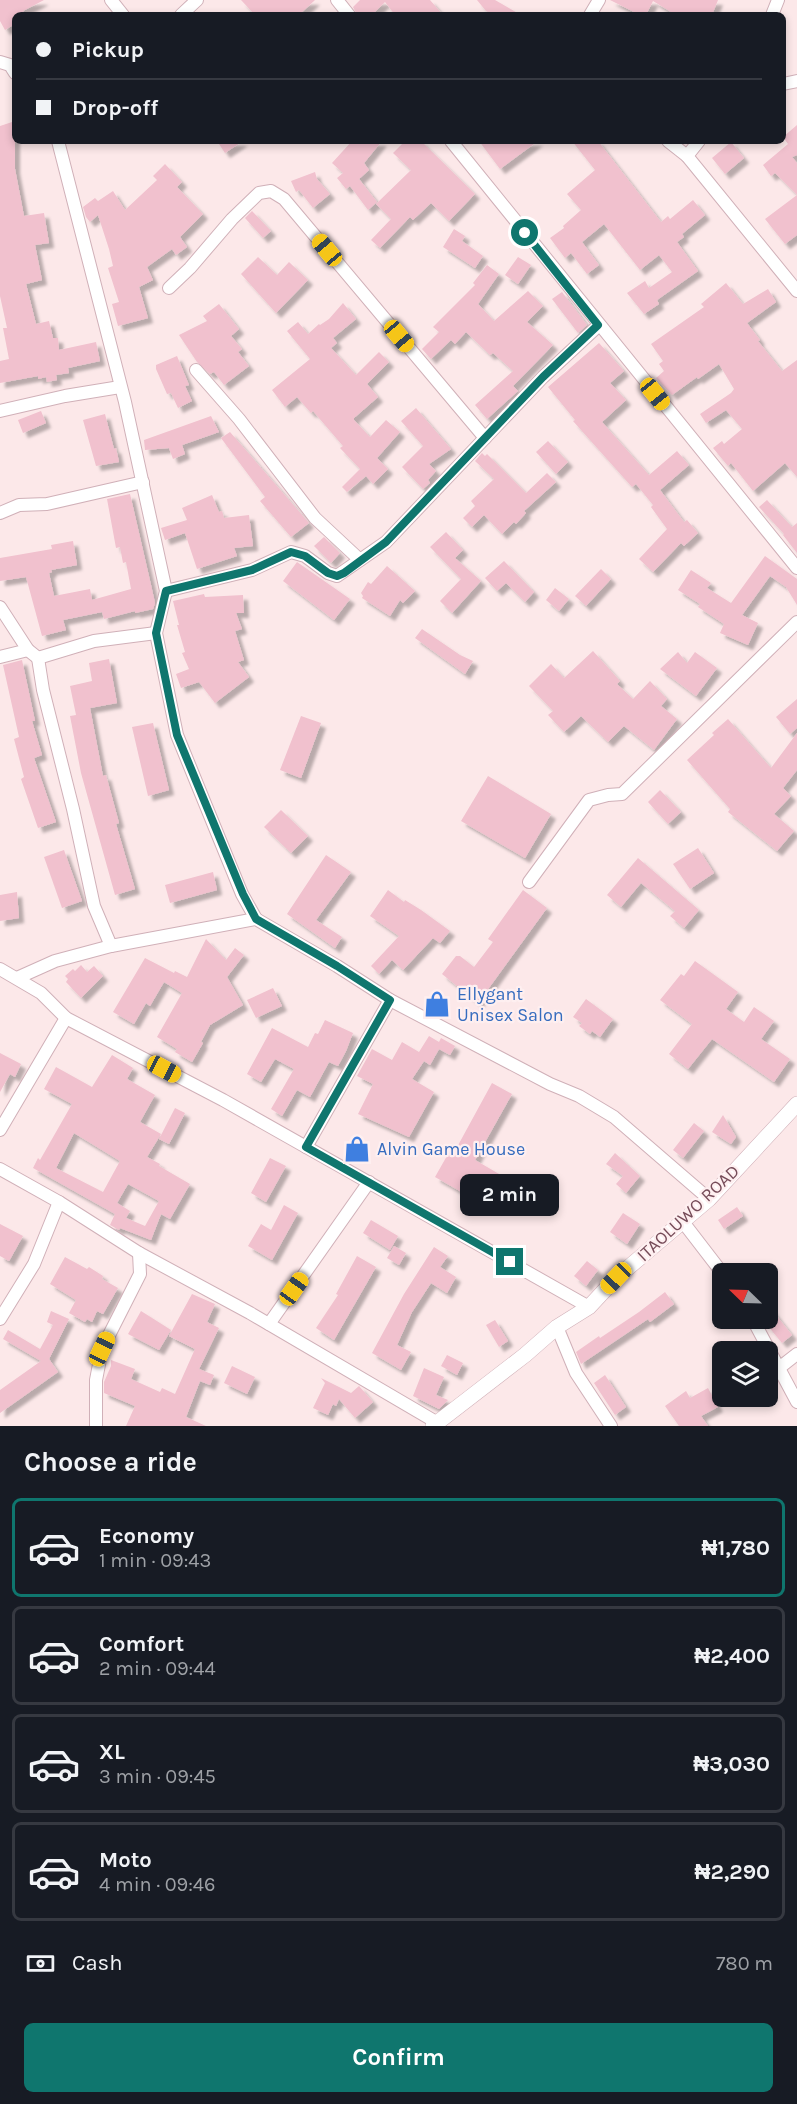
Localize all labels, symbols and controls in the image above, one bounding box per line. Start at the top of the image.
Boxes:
text: Pickup [72,37,144,63]
text: Drop-off [72,95,158,121]
route start [511,219,538,246]
car [309,230,345,270]
car [381,316,417,356]
car [637,374,673,414]
place label: Ellygant Unisex Salon [457,983,564,1026]
shop icon: Ellygant Unisex Salon [422,989,452,1019]
car [144,1053,184,1085]
shop icon: Alvin Game House [342,1134,372,1164]
place label: Alvin Game House [377,1138,525,1160]
street label: ITAOLUWO ROAD [632,1160,744,1266]
callout: 2 min [460,1175,560,1217]
text: 2 min [482,1183,537,1206]
route end [496,1248,523,1275]
car [597,1259,635,1297]
north arrow [712,1263,778,1329]
map controls [712,1263,778,1407]
car [276,1269,312,1309]
car [86,1329,118,1369]
button: layers [712,1341,778,1407]
text: Choose a ride [24,1446,197,1478]
icon: car [27,1521,81,1575]
text: Economy [99,1523,194,1549]
text: ₦1,780 [702,1535,770,1561]
text: 1 min · 09:43 [99,1549,211,1572]
icon: car [27,1629,81,1683]
text: Comfort [99,1631,184,1657]
text: ₦2,400 [694,1643,770,1669]
text: 2 min · 09:44 [99,1657,216,1680]
icon: car [27,1737,81,1791]
text: XL [99,1739,125,1765]
text: ₦3,030 [693,1751,770,1777]
text: 3 min · 09:45 [99,1765,216,1788]
icon: car [27,1845,81,1899]
text: Moto [99,1847,152,1873]
text: ₦2,290 [695,1859,770,1885]
text: 4 min · 09:46 [99,1873,215,1896]
icon: cash [24,1947,57,1980]
text: Cash [72,1950,122,1976]
text: 780 m [716,1952,773,1975]
button: Confirm [24,2023,773,2092]

